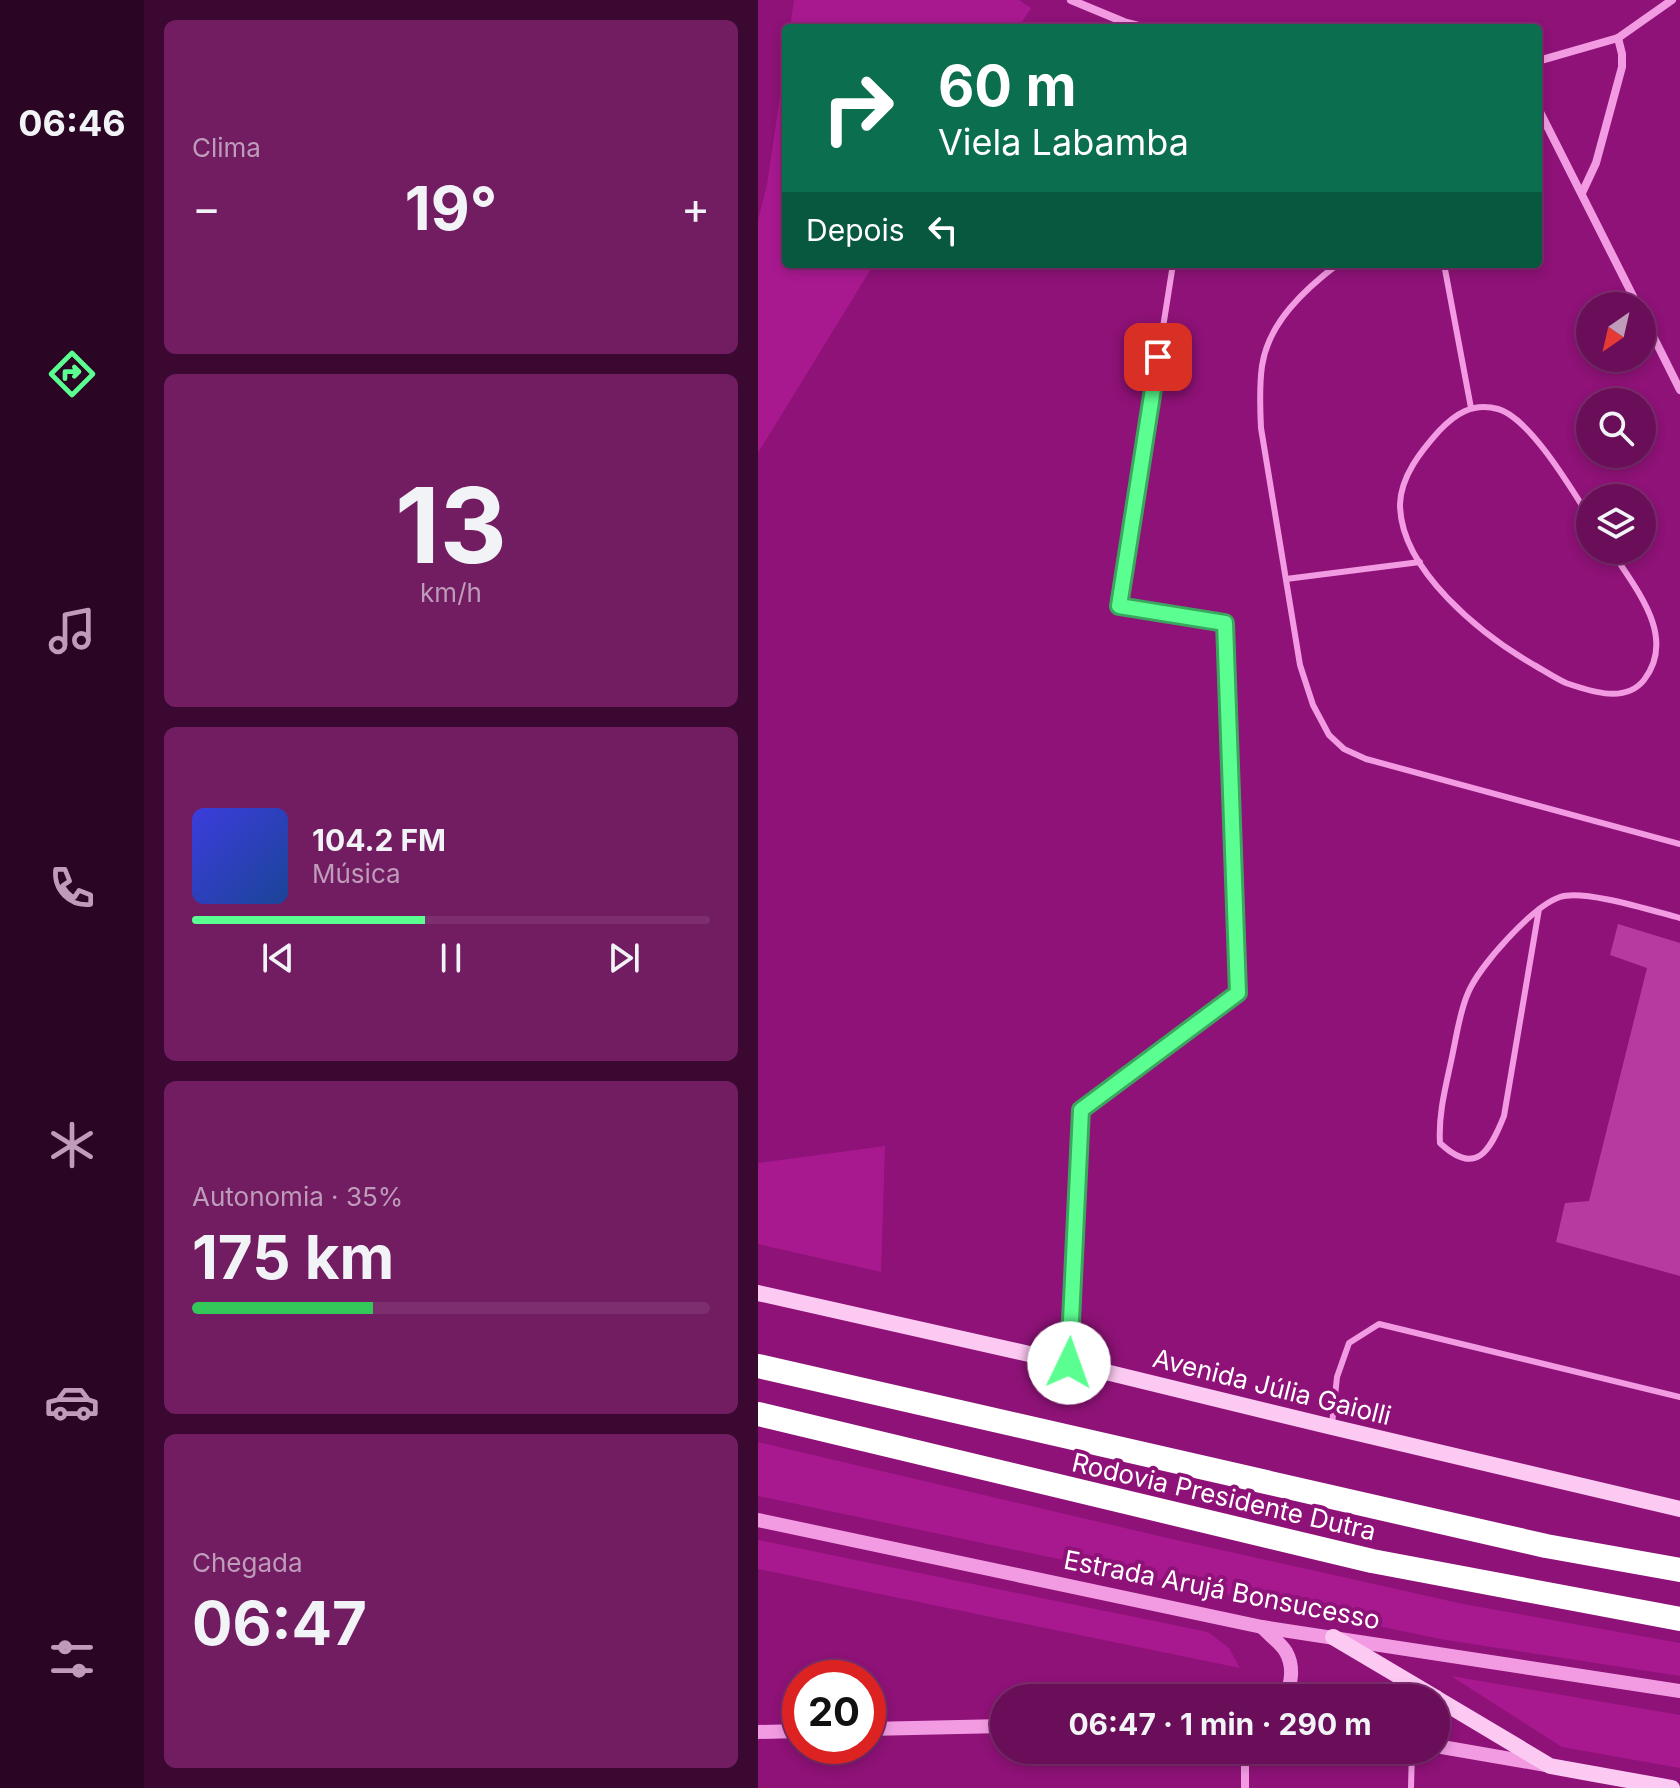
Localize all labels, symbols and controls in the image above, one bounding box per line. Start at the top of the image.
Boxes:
text: 60 m [938,52,1077,120]
icon: right [806,56,910,160]
text: 06:46 [18,101,126,145]
text: Viela Labamba [938,120,1189,164]
text: Clima [192,132,261,163]
text: 19° [405,172,497,244]
text: − [192,181,221,235]
text: + [681,181,710,235]
icon: left [921,208,965,252]
text: Depois [806,212,905,248]
north arrow [1576,292,1656,372]
map controls [1576,292,1656,564]
pin [1124,323,1192,391]
icon: arrive [1136,335,1180,379]
icon: directions [44,346,100,402]
button: search [1576,388,1656,468]
text: 13 [395,462,507,588]
button: layers [1576,484,1656,564]
text: km/h [420,577,482,608]
icon: music [44,603,100,659]
text: 104.2 FM [312,822,446,858]
text: Música [312,858,401,889]
icon: phone [44,860,100,916]
icon: previous [256,936,300,980]
icon: pause [429,936,473,980]
icon: next [602,936,646,980]
icon: climate [44,1117,100,1173]
text: Autonomia · 35% [192,1181,403,1212]
text: 175 km [192,1221,394,1293]
position arrow [1027,1321,1111,1405]
street label: Avenida Júlia Gaiolli [1150,1342,1394,1431]
icon: car [44,1374,100,1430]
street label: Rodovia Presidente Dutra [1069,1446,1379,1547]
street label: Estrada Arujá Bonsucesso [1061,1544,1383,1635]
text: Chegada [192,1547,303,1578]
text: 06:47 [192,1587,367,1659]
icon: filters [44,1631,100,1687]
speed limit sign: 20 [782,1660,886,1764]
text: 06:47 · 1 min · 290 m [1068,1706,1372,1742]

